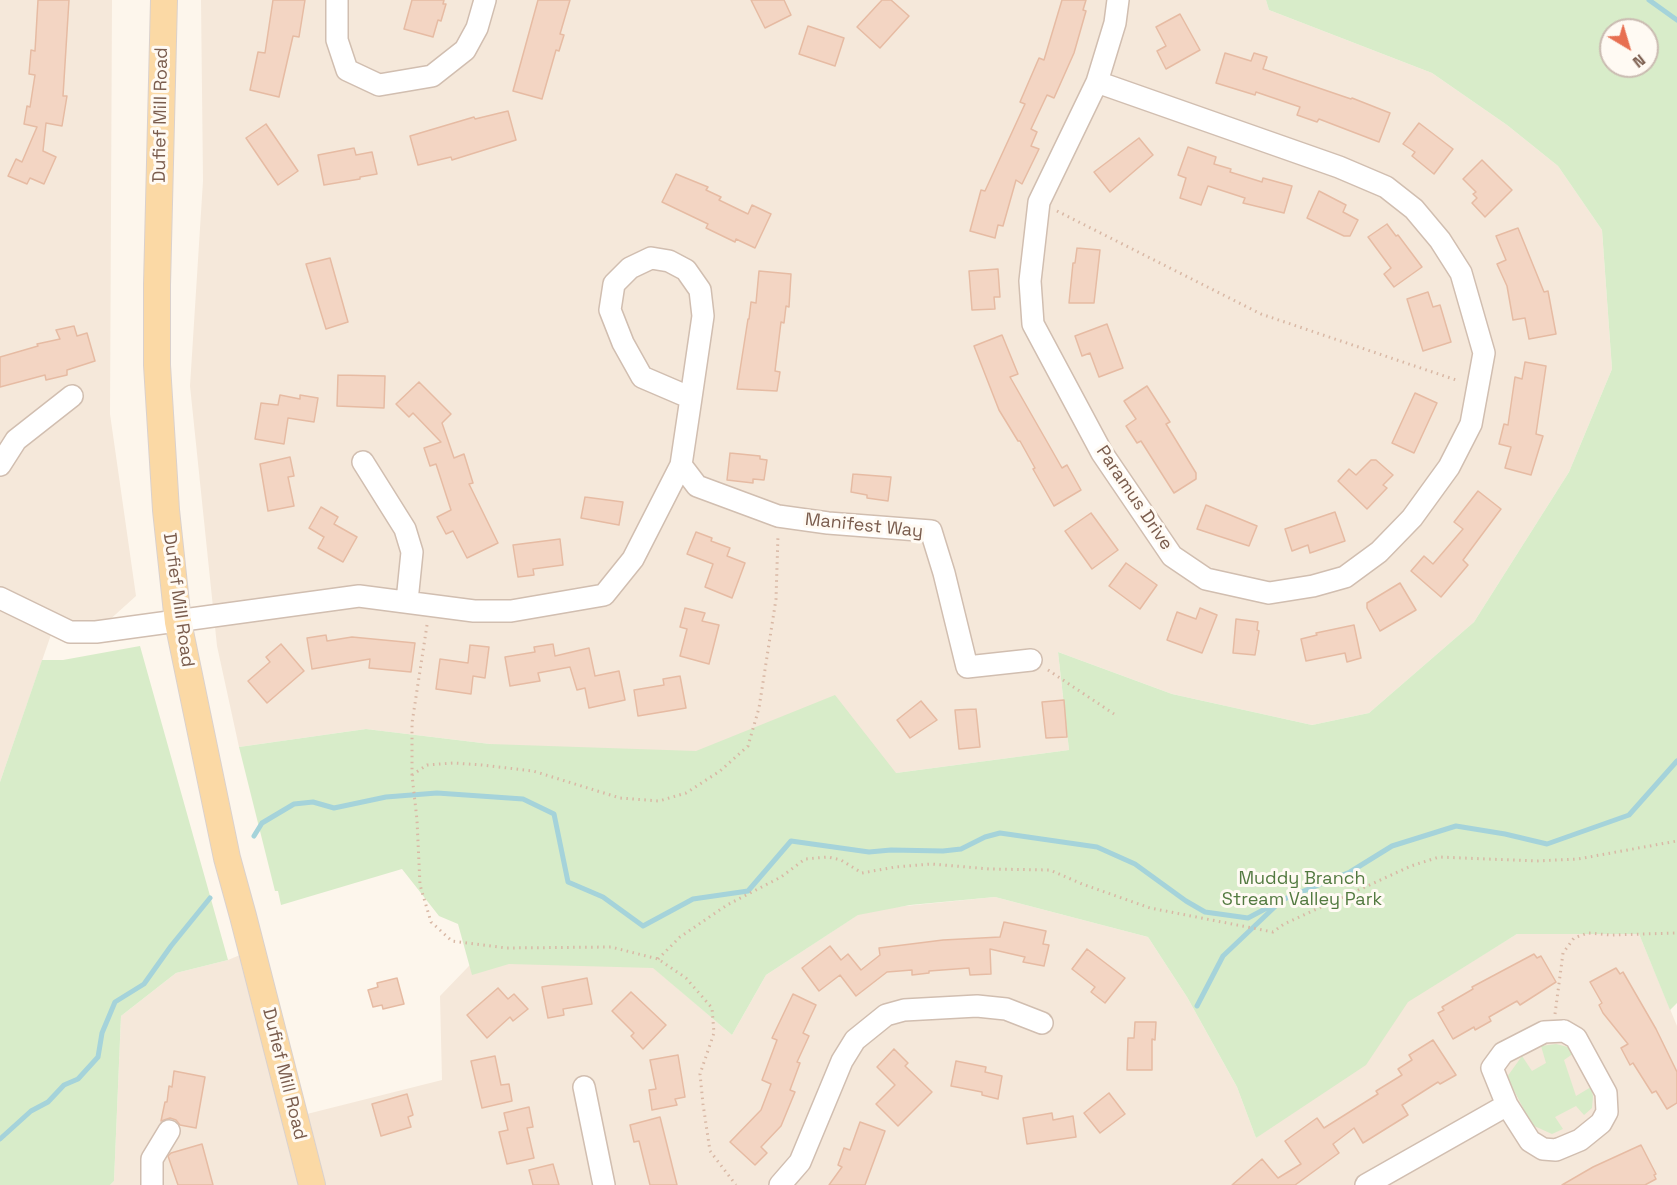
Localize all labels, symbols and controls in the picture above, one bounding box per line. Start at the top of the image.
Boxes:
north arrow [1599,18,1659,78]
street label: Dufief Mill Road [149,47,173,183]
text: N [1628,49,1650,73]
street label: Paramus Drive [1091,442,1177,554]
street label: Manifest Way [804,509,924,543]
street label: Dufief Mill Road [158,531,198,669]
park label: Muddy Branch Stream Valley Park [1222,868,1382,910]
street label: Dufief Mill Road [257,1006,311,1142]

